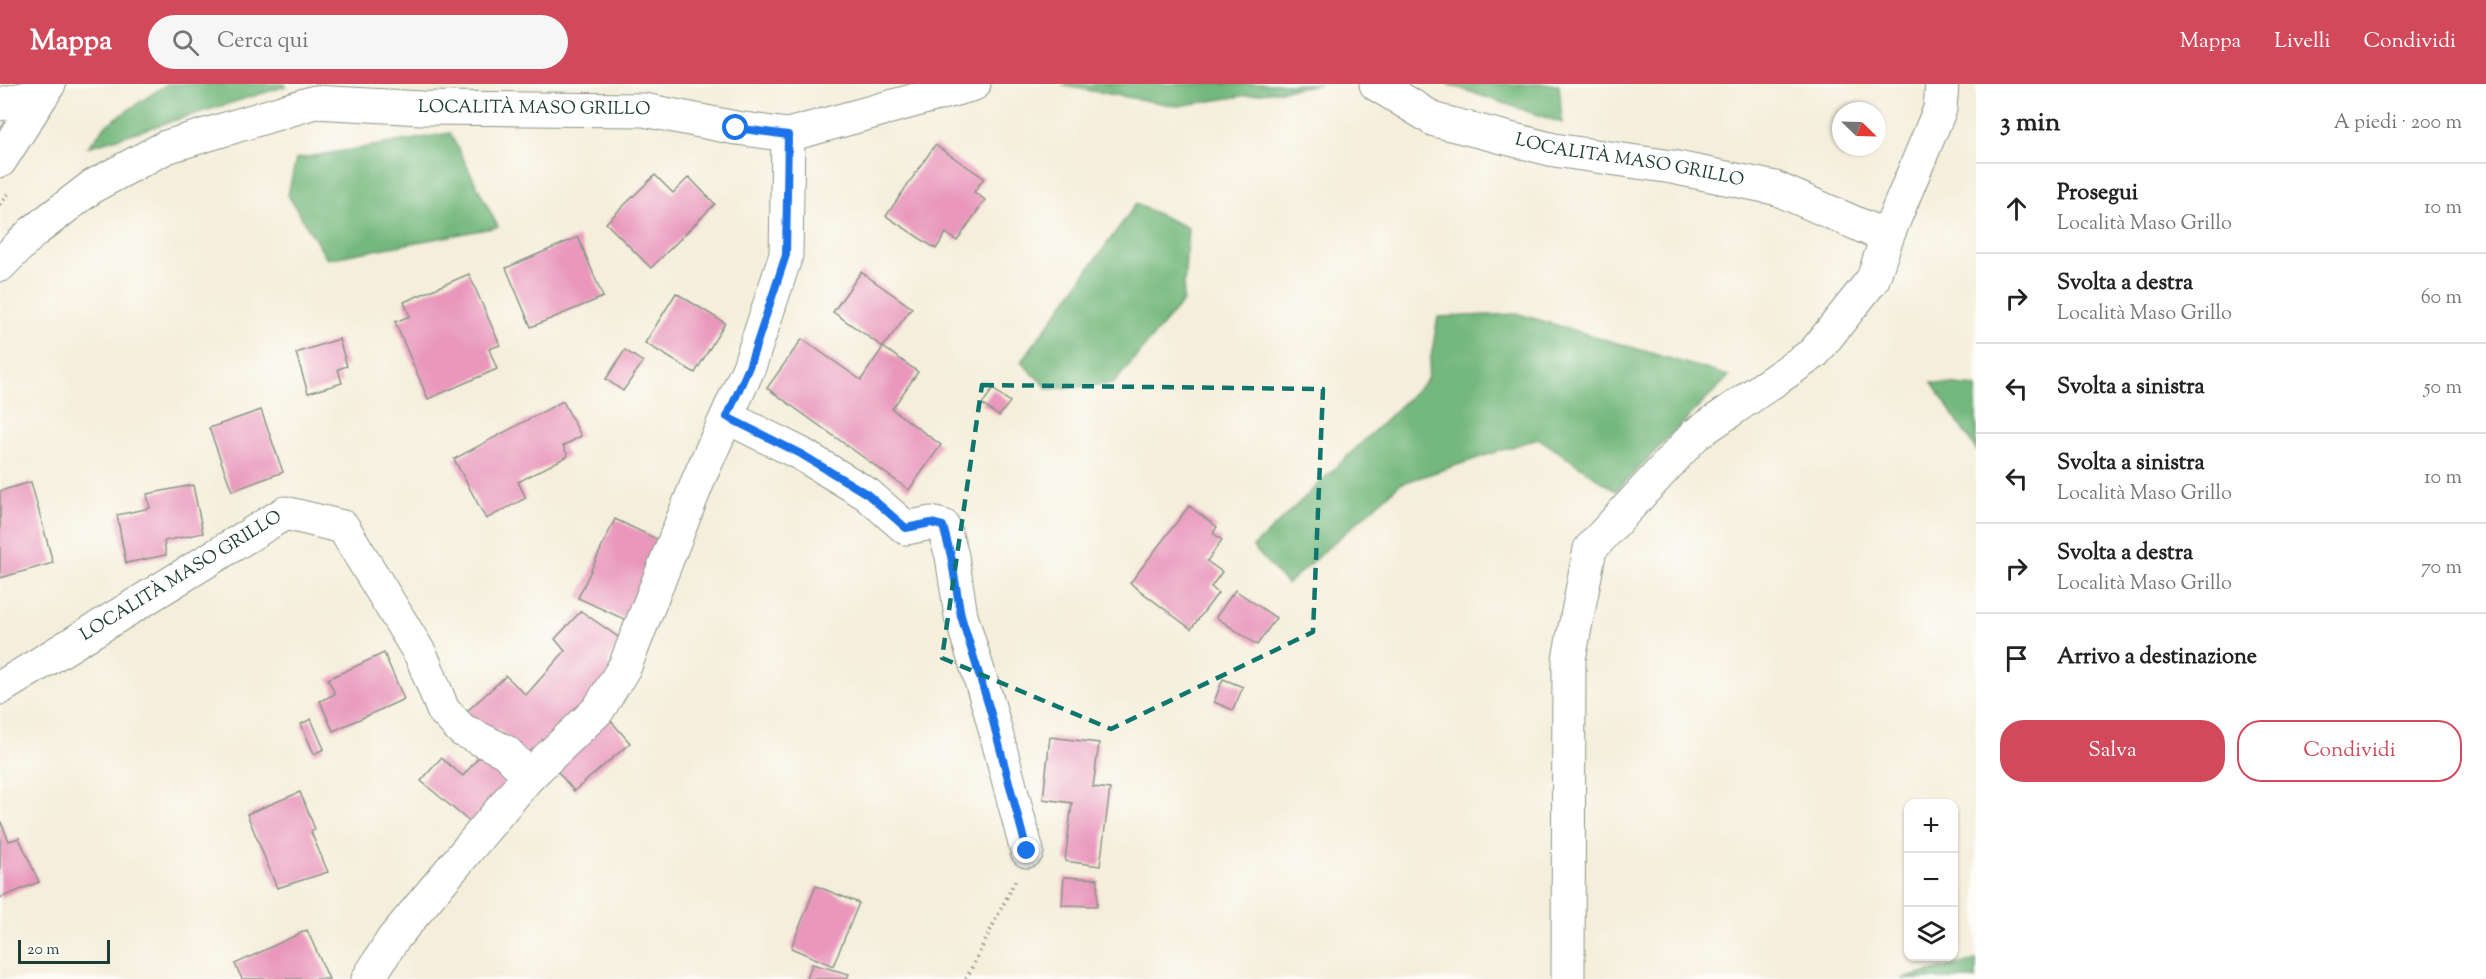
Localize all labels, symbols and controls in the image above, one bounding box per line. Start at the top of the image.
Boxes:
search box [148,15,568,69]
text: Mappa [30,22,112,62]
icon: search [169,26,202,59]
text: Cerca qui [217,26,308,58]
text: Mappa [2180,27,2241,57]
text: Livelli [2274,27,2331,57]
text: Condividi [2364,27,2456,57]
street label: LOCALITÀ MASO GRILLO [418,95,650,123]
north arrow [1832,102,1886,156]
text: 3 min [2000,105,2060,142]
text: A piedi · 200 m [2334,109,2462,138]
route start [722,114,748,140]
street label: LOCALITÀ MASO GRILLO [1512,128,1746,194]
text: Prosegui [2057,178,2138,210]
icon: ahead [2000,192,2033,225]
text: 10 m [2424,194,2462,223]
text: Località Maso Grillo [2057,210,2232,239]
text: Svolta a destra [2057,268,2193,300]
icon: right [2000,282,2033,315]
text: 60 m [2421,284,2462,313]
text: Località Maso Grillo [2057,300,2232,329]
icon: left [2000,372,2033,405]
text: Svolta a sinistra [2057,372,2205,404]
text: 50 m [2424,374,2462,403]
text: Svolta a sinistra [2057,448,2205,480]
icon: left [2000,462,2033,495]
text: 10 m [2424,464,2462,493]
text: Località Maso Grillo [2057,480,2232,509]
street label: LOCALITÀ MASO GRILLO [76,505,287,648]
text: Svolta a destra [2057,538,2193,570]
icon: right [2000,552,2033,585]
text: 70 m [2421,554,2462,583]
text: Località Maso Grillo [2057,570,2232,599]
icon: arrive [2000,642,2033,675]
text: Arrivo a destinazione [2057,642,2257,674]
button: Salva [2000,720,2225,782]
button: Condividi [2237,720,2462,782]
map controls [1904,799,1958,961]
button: + [1904,799,1958,853]
route end [1013,837,1039,863]
button: − [1904,853,1958,907]
button: layers [1904,907,1958,961]
scale bar [18,937,110,964]
text: 20 m [27,939,60,962]

